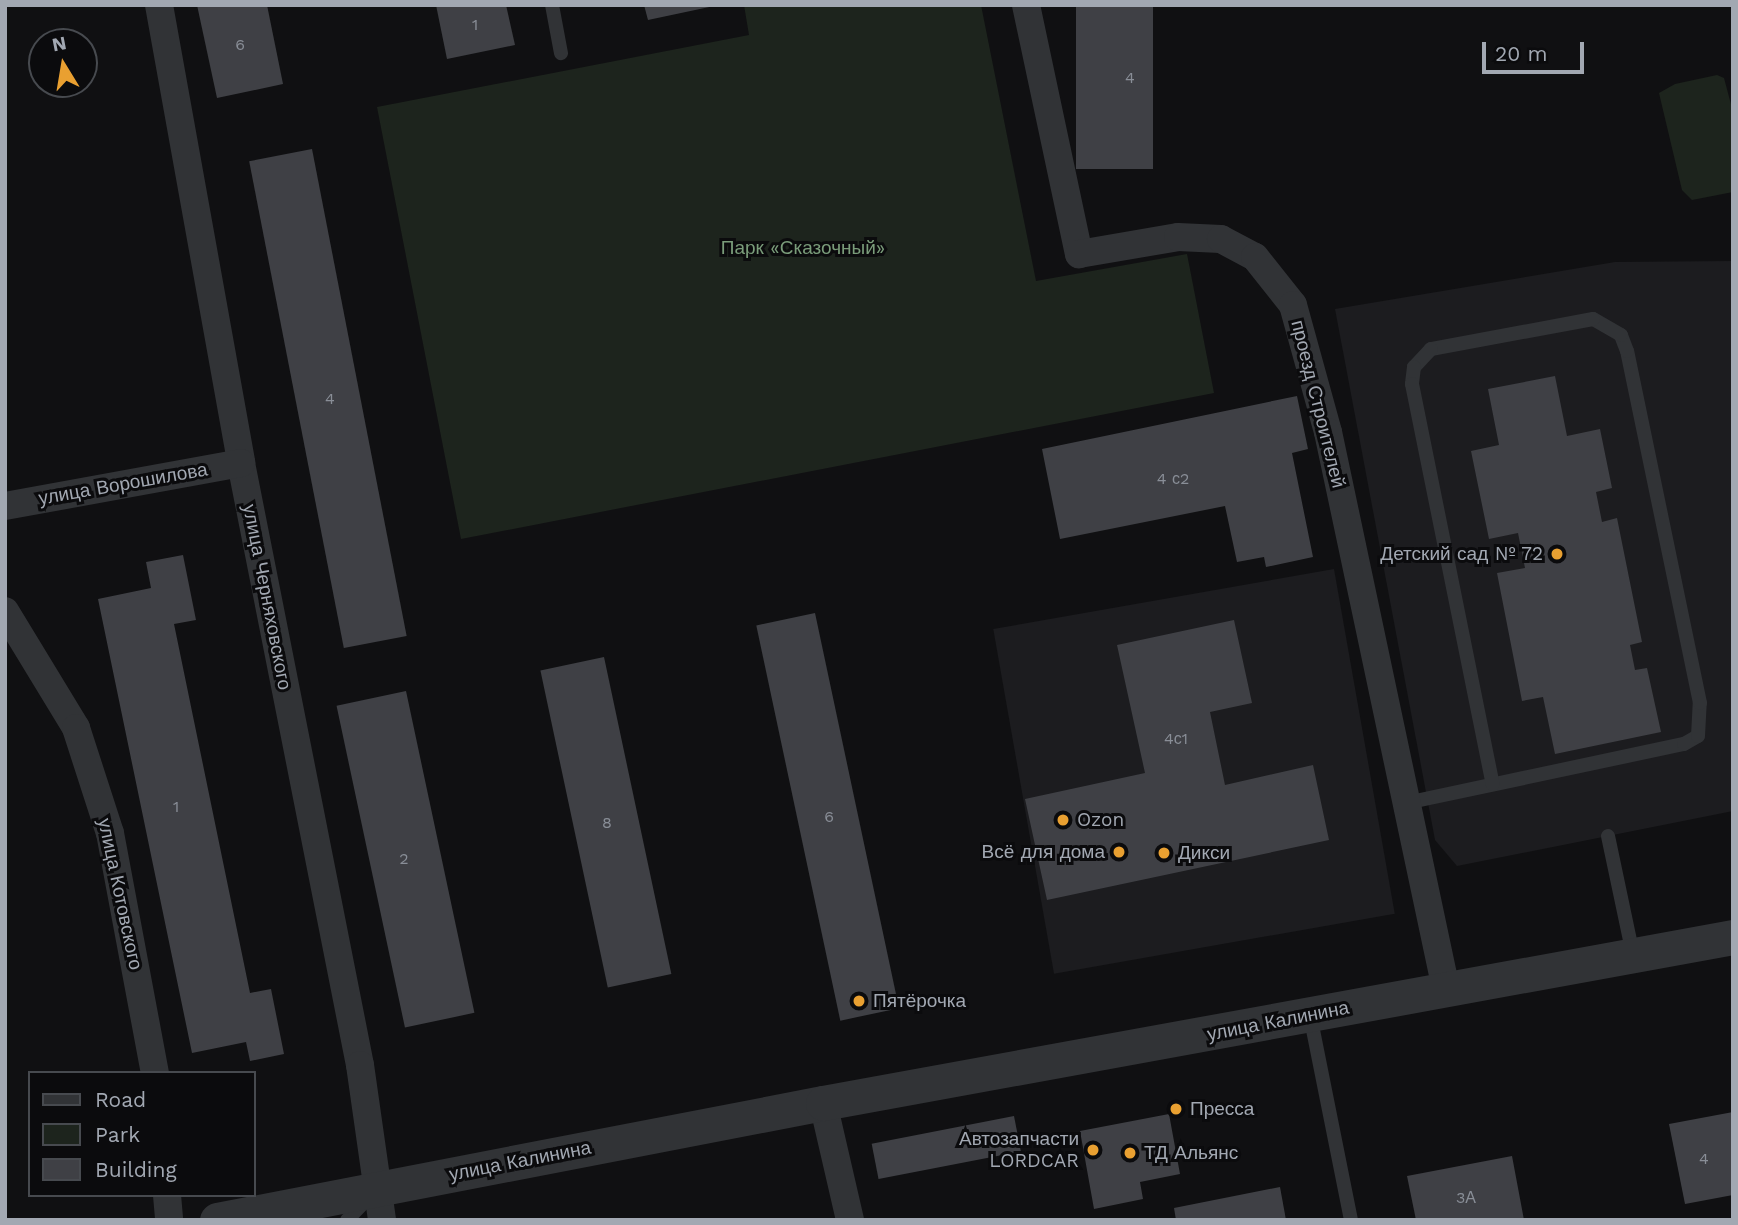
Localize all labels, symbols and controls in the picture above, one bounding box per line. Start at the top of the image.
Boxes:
house number: 1 [472,15,478,35]
north arrow [28,28,98,98]
scale bar [1486,28,1588,72]
text: N [50,31,68,56]
house number: 6 [235,35,245,55]
text: 20 m [1495,41,1547,66]
house number: 4 [1125,68,1135,88]
park label: Парк «Сказочный» [721,237,885,259]
street label: проезд Строителей [1286,318,1350,490]
house number: 4 [325,389,335,409]
street label: улица Ворошилова [37,458,209,510]
house number: 4 с2 [1157,469,1189,489]
street label: улица Черняховского [238,502,296,692]
place label: Детский сад № 72 [1380,543,1543,565]
marker: Детский сад № 72 [1549,546,1565,562]
house number: 4с1 [1164,729,1188,749]
house number: 1 [173,797,179,817]
house number: 6 [824,807,834,827]
place label: Ozon [1077,809,1124,831]
marker: Ozon [1055,812,1071,828]
house number: 8 [602,813,612,833]
street label: улица Котовского [93,816,147,972]
place label: Всё для дома [982,841,1105,863]
place label: Дикси [1178,842,1230,864]
marker: Всё для дома [1111,844,1127,860]
marker: Дикси [1156,845,1172,861]
house number: 2 [399,849,409,869]
place label: Пятёрочка [873,990,966,1012]
marker: Пятёрочка [851,993,867,1009]
street label: улица Калинина [1205,996,1351,1046]
legend [28,1071,256,1197]
text: Road [95,1087,146,1112]
place label: Пресса [1190,1098,1254,1120]
marker: Пресса [1168,1101,1184,1117]
text: Park [95,1122,140,1147]
place label: Автозапчасти LORDCAR [959,1128,1079,1172]
street label: улица Калинина [447,1136,593,1186]
marker: Автозапчасти LORDCAR [1085,1142,1101,1158]
place label: ТД Альянс [1144,1142,1238,1164]
marker: ТД Альянс [1122,1145,1138,1161]
house number: 4 [1699,1149,1709,1169]
text: Building [95,1157,177,1182]
house number: 3А [1456,1188,1476,1208]

